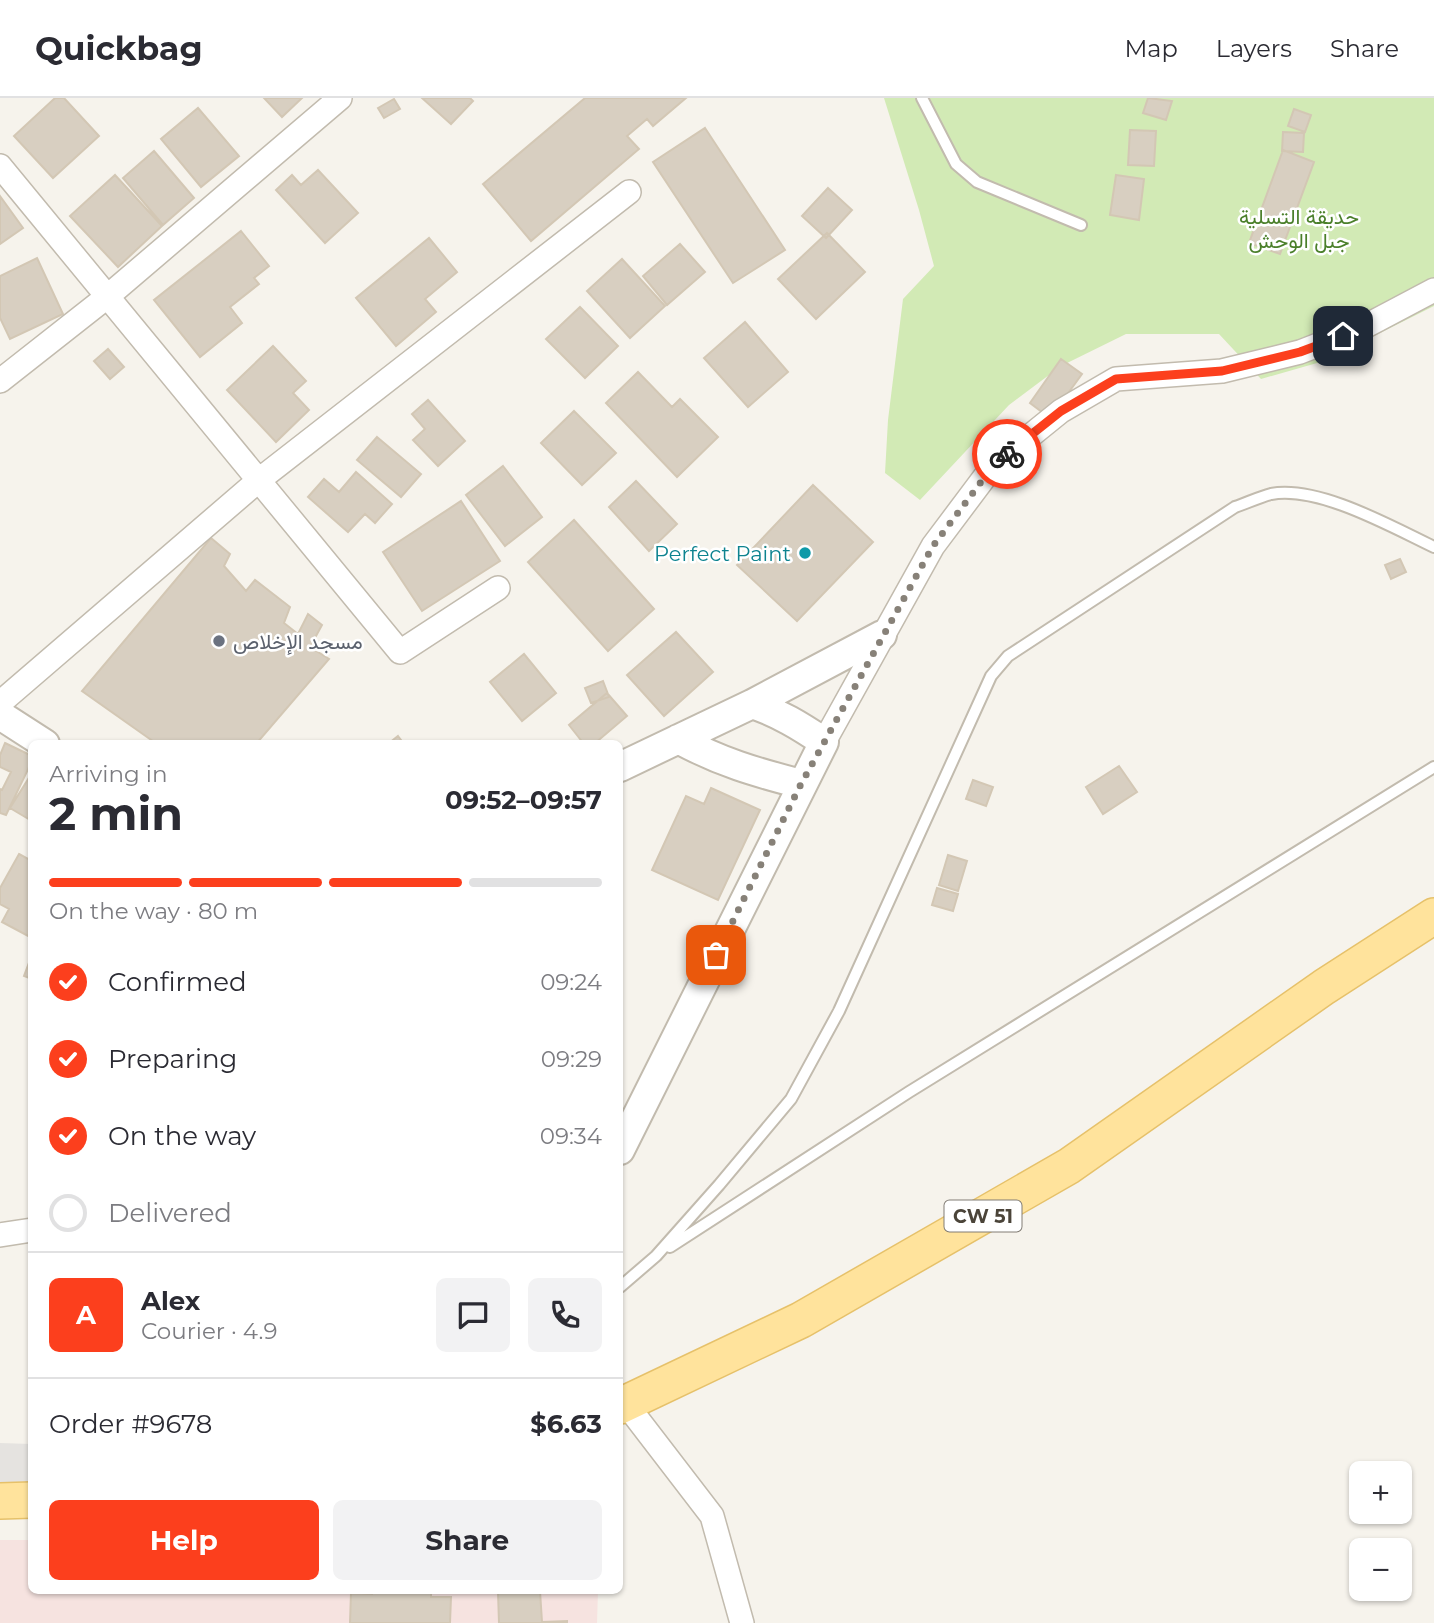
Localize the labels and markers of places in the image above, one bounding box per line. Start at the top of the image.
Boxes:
pin [1313,306,1373,366]
place label: Perfect Paint [654,541,791,566]
marker: Perfect Paint [797,545,813,561]
place label: مسجد الإخلاص [233,629,363,656]
marker: مسجد الإخلاص [211,633,227,649]
pin [686,925,746,985]

